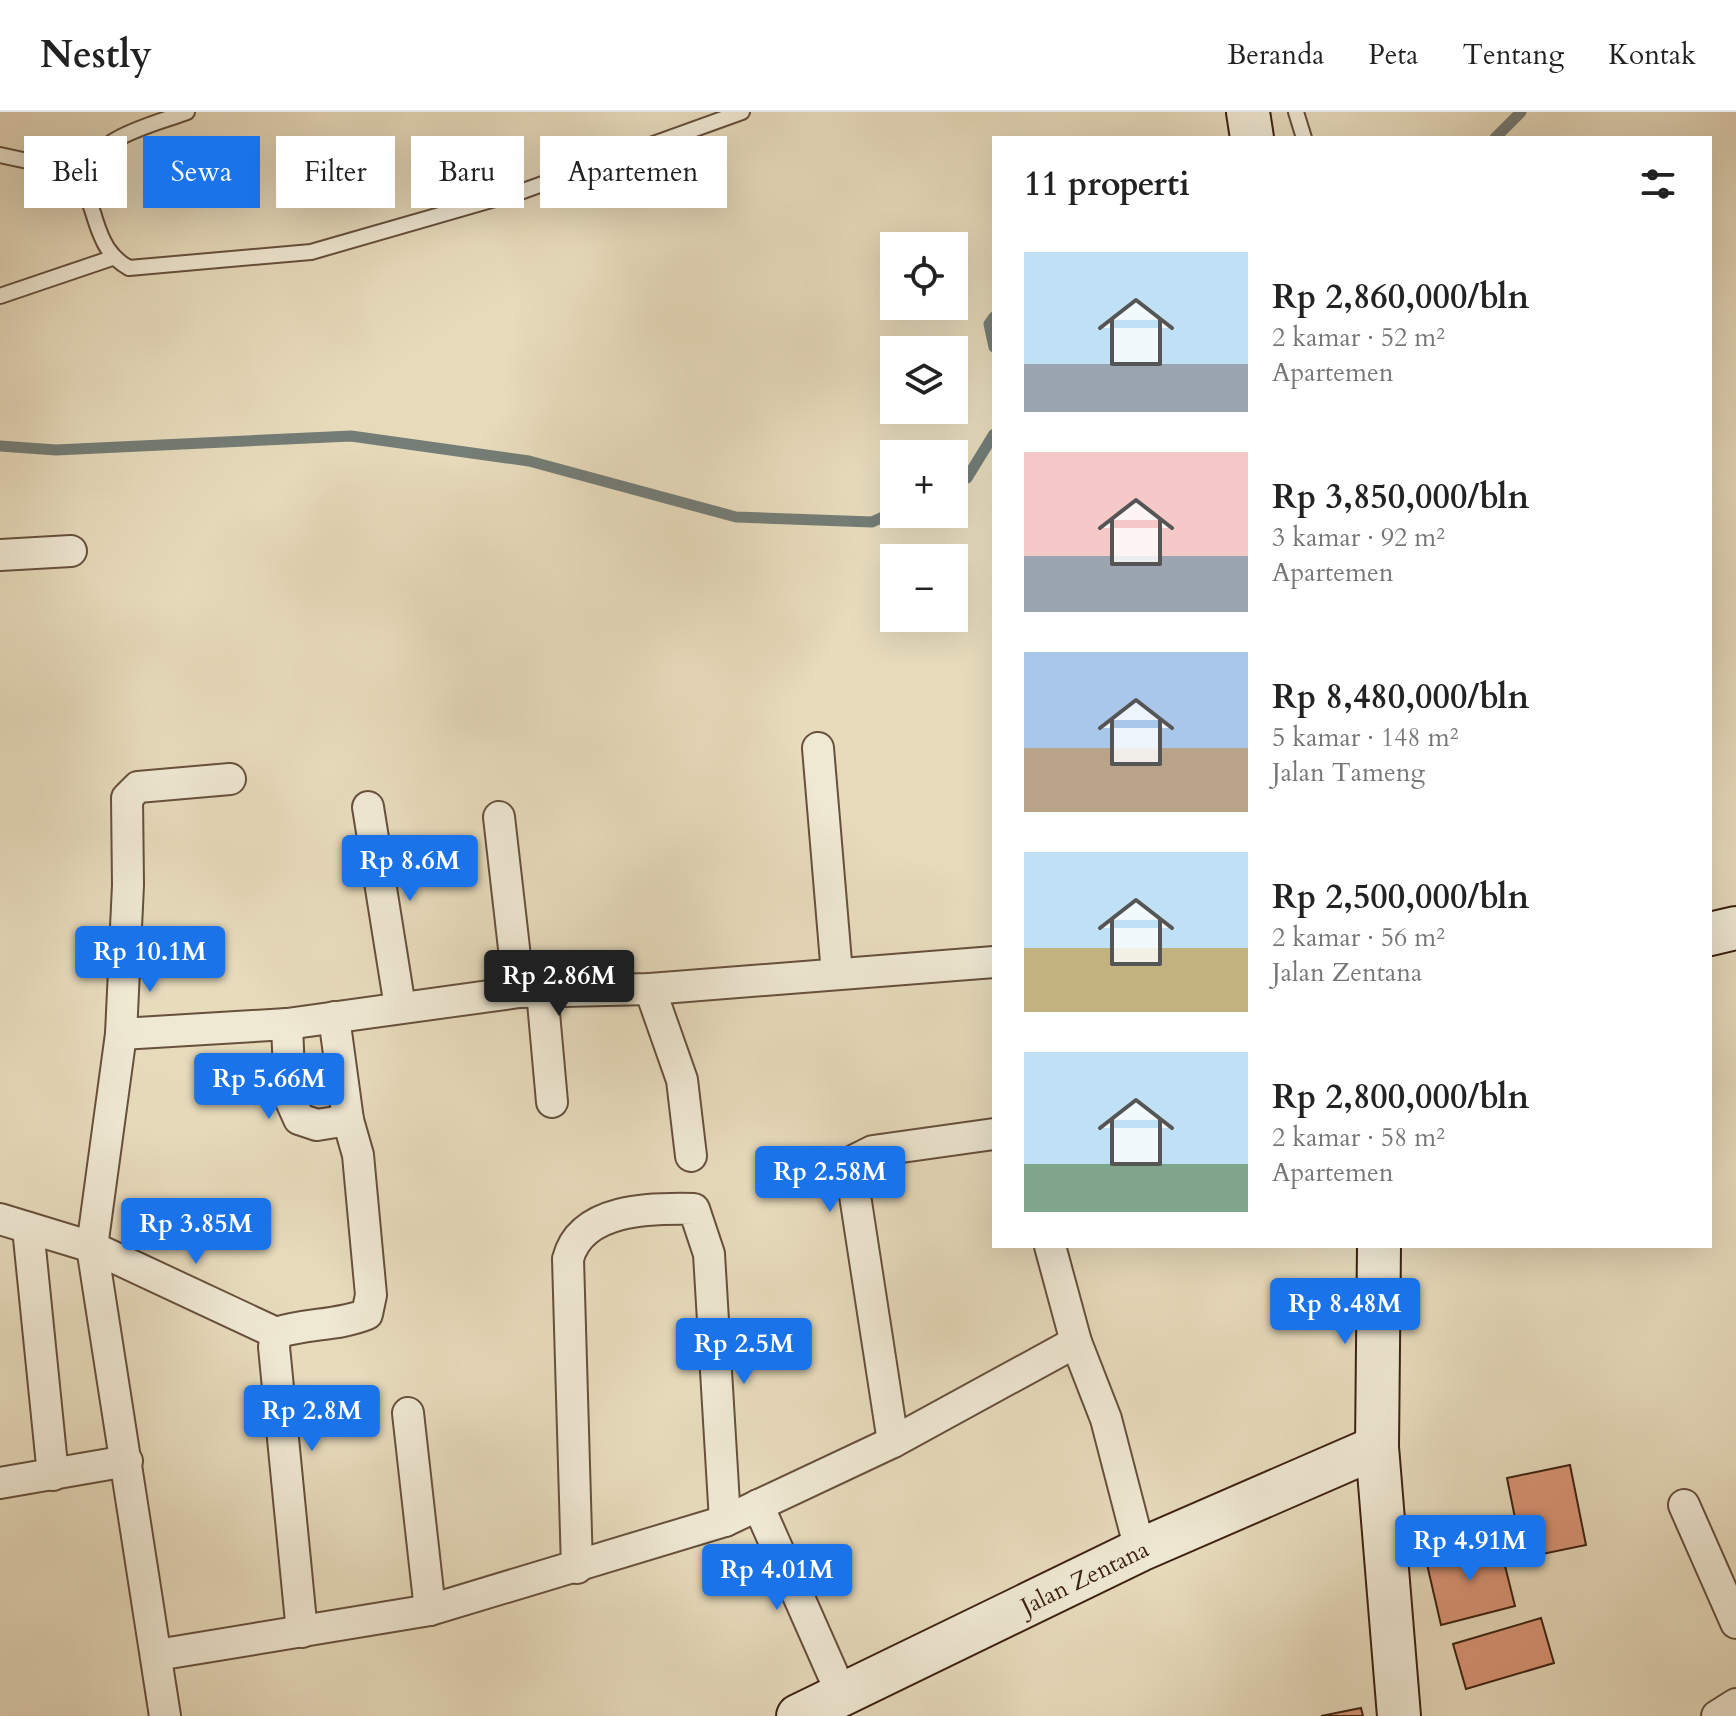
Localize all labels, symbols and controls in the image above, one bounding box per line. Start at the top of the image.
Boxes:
text: Nestly [40,29,152,81]
text: Beranda [1227,36,1324,74]
text: Peta [1368,36,1418,74]
text: Tentang [1462,36,1564,74]
text: Kontak [1608,36,1696,74]
chip: Beli [24,136,127,208]
chip: Sewa [143,136,260,208]
chip: Filter [276,136,395,208]
chip: Baru [411,136,524,208]
chip: Apartemen [540,136,727,208]
text: 11 properti [1024,161,1190,207]
icon: filters [1636,162,1680,206]
map controls [880,232,968,632]
button: locate [880,232,968,320]
text: Rp 2,860,000/bln [1272,274,1529,320]
icon: home [1088,284,1184,380]
text: 2 kamar · 52 m² [1272,320,1445,355]
button: layers [880,336,968,424]
text: Apartemen [1272,355,1394,390]
button: + [880,440,968,528]
text: Rp 3,850,000/bln [1272,474,1529,520]
icon: home [1088,484,1184,580]
text: 3 kamar · 92 m² [1272,520,1445,555]
button: − [880,544,968,632]
text: Apartemen [1272,555,1394,590]
text: Rp 8,480,000/bln [1272,674,1529,720]
icon: home [1088,684,1184,780]
text: 5 kamar · 148 m² [1272,720,1458,755]
text: Jalan Tameng [1272,755,1425,790]
pin: Rp 8.6M [336,835,484,903]
text: Rp 8.6M [360,843,460,878]
text: Rp 2,500,000/bln [1272,874,1529,920]
icon: home [1088,884,1184,980]
text: 2 kamar · 56 m² [1272,920,1445,955]
pin: Rp 10.1M [67,926,233,994]
text: Rp 10.1M [93,934,207,969]
pin: Rp 2.86M [476,950,642,1018]
text: Jalan Zentana [1272,955,1422,990]
text: Rp 2.86M [502,958,616,993]
pin: Rp 5.66M [186,1053,352,1121]
text: Rp 5.66M [212,1061,326,1096]
text: Rp 2,800,000/bln [1272,1074,1529,1120]
icon: home [1088,1084,1184,1180]
text: 2 kamar · 58 m² [1272,1120,1445,1155]
pin: Rp 2.58M [747,1146,913,1214]
text: Rp 2.58M [773,1154,887,1189]
text: Apartemen [1272,1155,1394,1190]
pin: Rp 3.85M [113,1198,279,1266]
text: Rp 3.85M [139,1206,253,1241]
pin: Rp 8.48M [1262,1278,1428,1346]
text: Rp 8.48M [1288,1286,1402,1321]
pin: Rp 2.5M [670,1318,818,1386]
text: Rp 2.5M [694,1326,794,1361]
pin: Rp 2.8M [238,1385,386,1453]
text: Rp 2.8M [262,1393,362,1428]
pin: Rp 4.91M [1387,1515,1553,1583]
text: Rp 4.91M [1413,1523,1527,1558]
street label: Jalan Zentana [1013,1533,1155,1625]
pin: Rp 4.01M [694,1544,860,1612]
text: Rp 4.01M [720,1552,834,1587]

